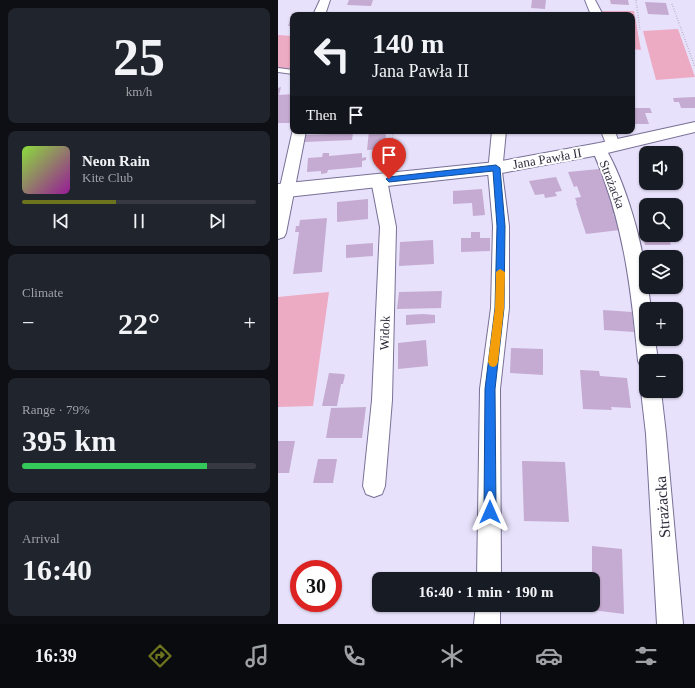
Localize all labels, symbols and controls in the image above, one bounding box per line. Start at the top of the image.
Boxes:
icon: left [306,28,358,80]
text: 140 m [372,28,444,59]
text: 25 [113,29,165,86]
text: Jana Pawła II [372,61,469,81]
text: km/h [126,84,152,99]
icon: arrive [345,104,367,126]
text: Then [306,107,337,123]
pin [372,138,406,179]
icon: arrive [378,144,400,166]
street label: Jana Pawła II [511,145,583,172]
map controls [639,146,683,398]
button: sound [639,146,683,190]
text: Neon Rain [82,153,150,169]
street label: Strażacka [596,158,629,211]
text: Kite Club [82,170,133,185]
button: search [639,198,683,242]
icon: previous [50,210,72,232]
icon: pause [128,210,150,232]
icon: next [206,210,228,232]
button: layers [639,250,683,294]
text: Climate [22,285,63,300]
button: + [639,302,683,346]
text: 22° [118,307,160,340]
text: − [22,310,34,335]
text: + [244,310,256,335]
street label: Widok [376,315,393,351]
button: − [639,354,683,398]
text: Range · 79% [22,402,90,417]
text: 395 km [22,424,116,457]
street label: Strażacka [652,475,673,539]
position arrow [469,491,511,533]
text: Arrival [22,531,60,546]
text: 16:40 [22,553,92,586]
speed limit sign: 30 [290,560,342,612]
text: 16:40 · 1 min · 190 m [419,584,554,600]
icon: directions [146,642,174,670]
icon: music [243,642,271,670]
icon: phone [340,642,368,670]
icon: climate [438,642,466,670]
icon: car [535,642,563,670]
icon: filters [632,642,660,670]
text: 16:39 [35,646,77,666]

